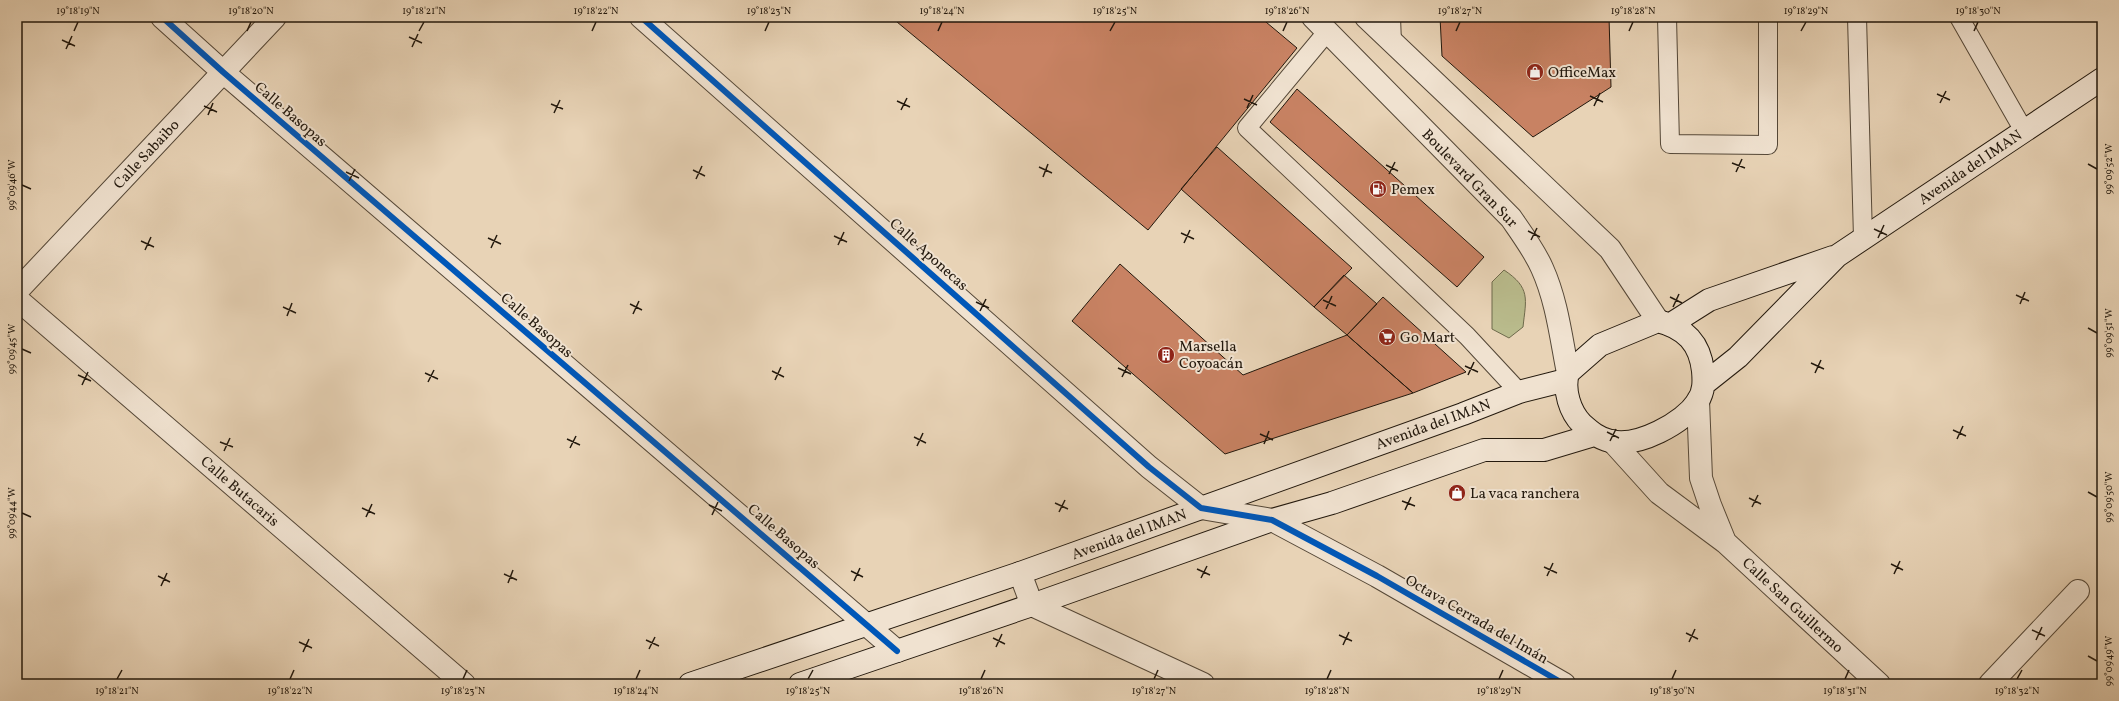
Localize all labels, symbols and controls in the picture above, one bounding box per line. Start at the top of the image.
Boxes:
text: 19°18'19"N [56,4,100,18]
text: 19°18'20"N [228,4,274,18]
text: 19°18'21"N [402,4,446,18]
text: 19°18'22"N [574,4,619,18]
text: 19°18'23"N [747,4,792,18]
text: 19°18'24"N [919,4,965,18]
text: 19°18'25"N [1093,4,1138,18]
text: 19°18'26"N [1265,4,1310,18]
text: 19°18'27"N [1438,4,1483,18]
text: 19°18'28"N [1611,4,1656,18]
text: 19°18'29"N [1784,4,1829,18]
text: 19°18'30"N [1955,4,2001,18]
shop icon: OfficeMax [1525,62,1545,82]
place label: OfficeMax [1548,63,1616,84]
street label: Calle Basopas [249,78,331,153]
street label: Calle Sabaibo [109,116,185,195]
street label: Boulevard Gran Sur [1416,125,1522,233]
street label: Avenida del IMAN [1915,126,2027,211]
text: 99°09'52"W [2102,144,2116,194]
text: 99°09'46"W [5,160,19,211]
fuel station icon: Pemex [1368,179,1388,199]
place label: Pemex [1391,180,1435,201]
street label: Calle Aponecas [884,214,972,296]
street label: Calle Basopas [495,289,577,364]
text: 99°09'51"W [2102,308,2116,358]
text: 99°09'45"W [5,324,19,374]
supermarket icon: Go Mart [1377,327,1397,347]
place label: Go Mart [1400,328,1455,349]
place label: Marsella Coyoacán [1179,337,1243,375]
building icon: Marsella Coyoacán [1156,345,1176,365]
street label: Avenida del IMAN [1373,395,1494,456]
street label: Calle Butacaris [195,452,283,532]
text: 99°09'50"W [2102,471,2116,523]
shop icon: La vaca ranchera [1447,483,1467,503]
place label: La vaca ranchera [1470,484,1580,505]
text: 99°09'44"W [5,487,19,539]
street label: Calle Basopas [742,500,824,575]
street label: Avenida del IMAN [1069,505,1190,566]
street label: Calle San Guillermo [1737,554,1847,659]
street label: Octava Cerrada del Imán [1401,571,1552,670]
text: 99°09'49"W [2102,636,2116,686]
text: 19°18'21"N [95,684,139,698]
text: 19°18'22"N [268,684,313,698]
text: 19°18'23"N [441,684,486,698]
text: 19°18'24"N [613,684,659,698]
text: 19°18'25"N [786,684,831,698]
text: 19°18'26"N [959,684,1004,698]
text: 19°18'27"N [1132,684,1177,698]
text: 19°18'28"N [1305,684,1350,698]
text: 19°18'29"N [1477,684,1522,698]
text: 19°18'30"N [1649,684,1695,698]
text: 19°18'31"N [1823,684,1867,698]
text: 19°18'32"N [1995,684,2040,698]

